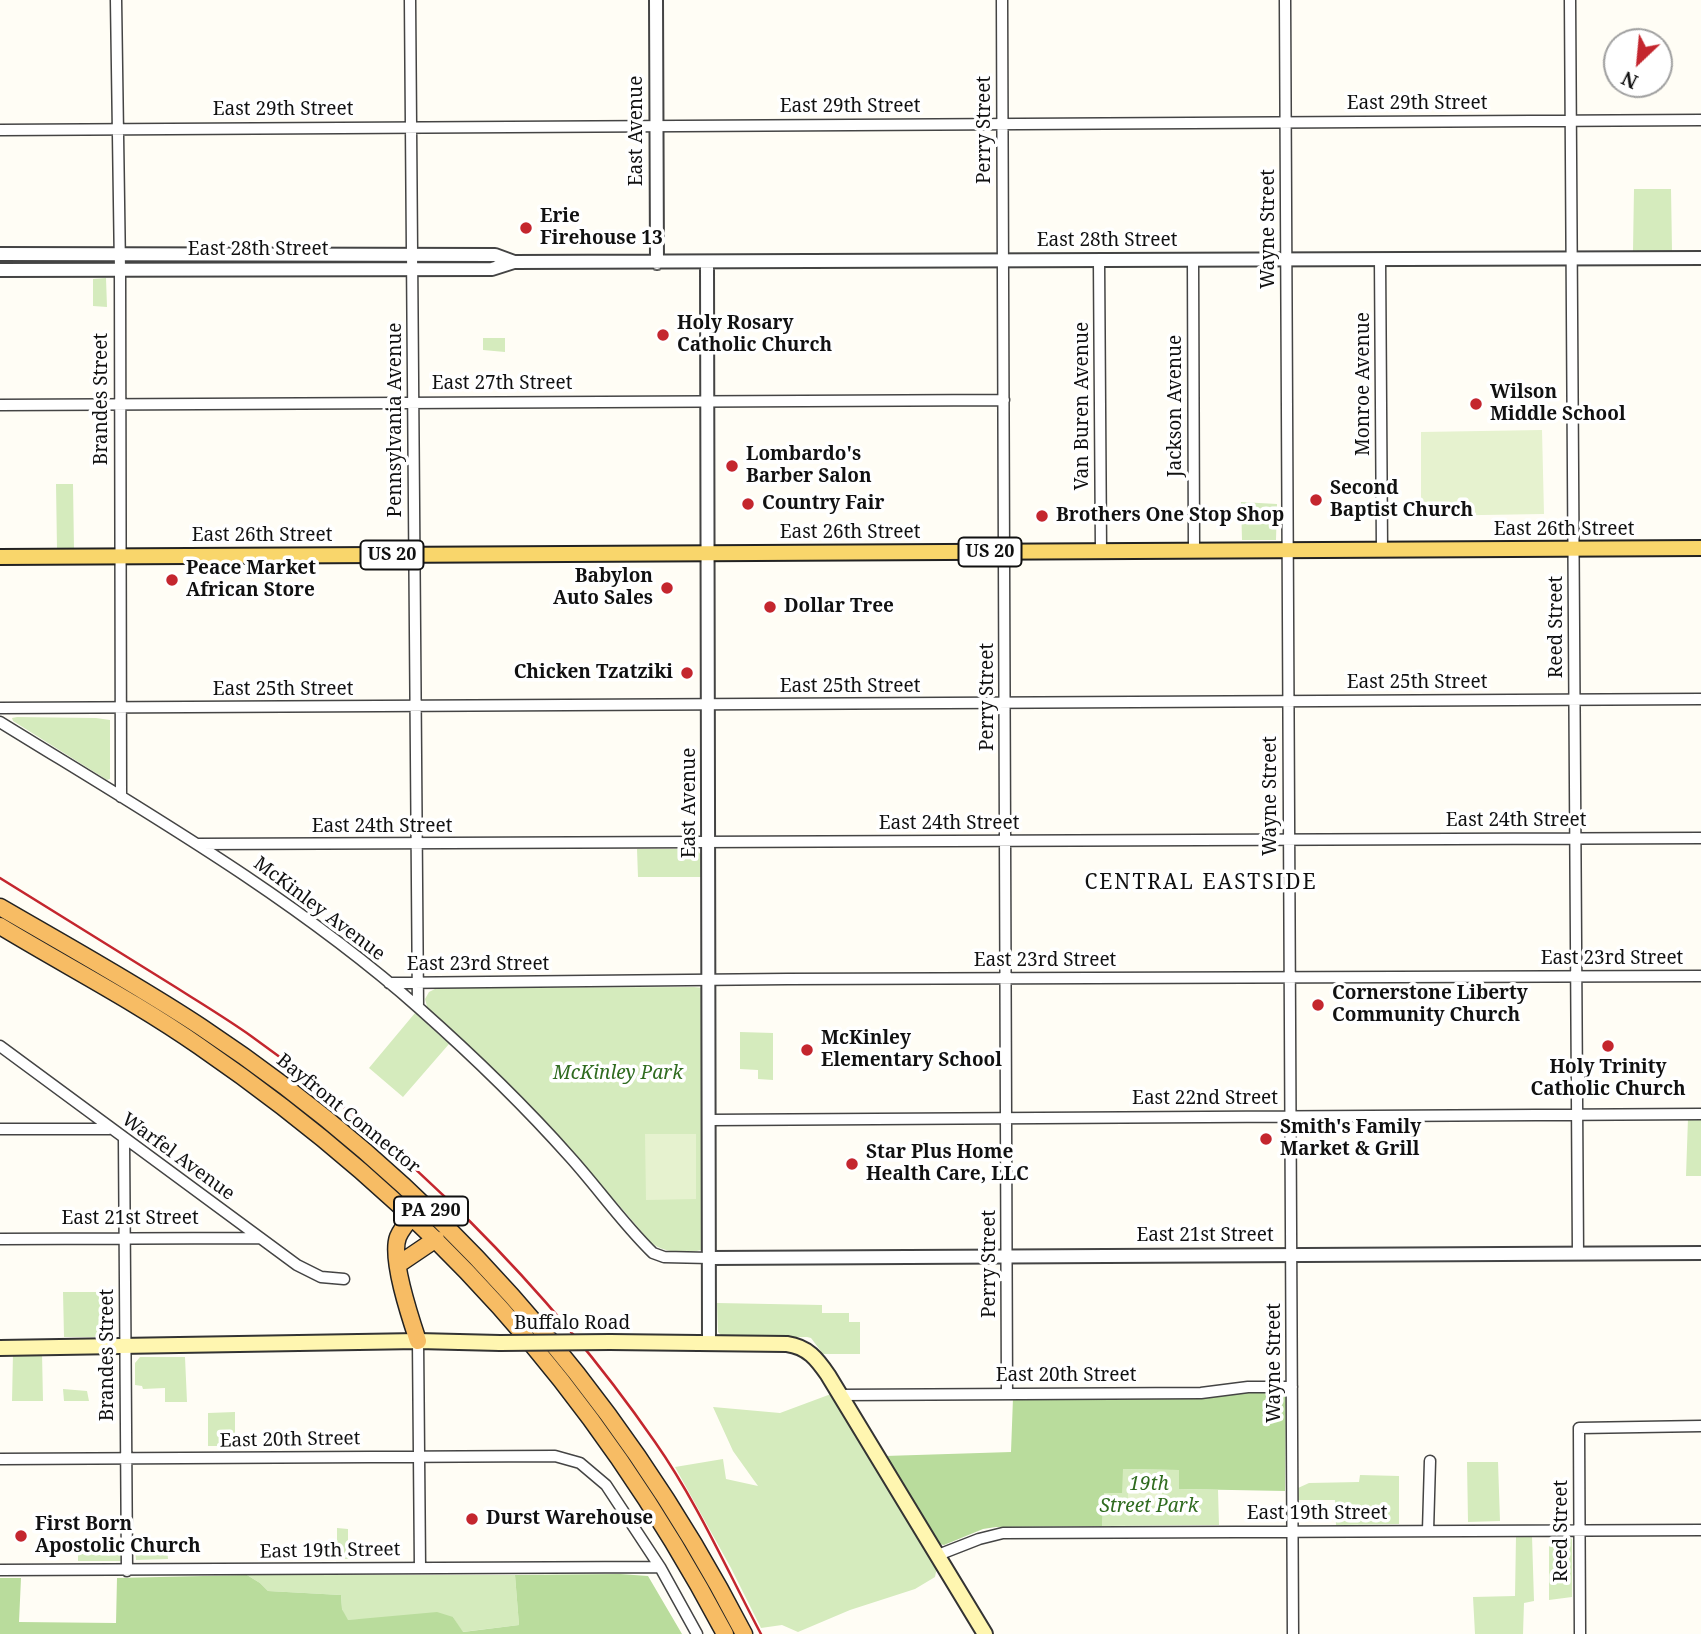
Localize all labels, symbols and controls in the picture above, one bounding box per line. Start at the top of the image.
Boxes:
north arrow [1603,28,1673,98]
text: N [1617,65,1642,95]
street label: East Avenue [626,76,648,186]
street label: Perry Street [974,76,996,184]
street label: East 29th Street [1347,93,1487,115]
street label: East 29th Street [780,96,920,118]
street label: East 29th Street [213,99,353,121]
street label: Wayne Street [1258,169,1280,289]
place label: Erie Firehouse 13 [540,206,663,250]
marker: Erie Firehouse 13 [518,220,534,236]
street label: East 28th Street [1037,230,1177,252]
street label: East 28th Street [188,239,328,261]
street label: Monroe Avenue [1353,312,1375,456]
place label: Holy Rosary Catholic Church [677,313,832,357]
street label: Van Buren Avenue [1072,322,1094,490]
street label: Pennsylvania Avenue [385,323,407,517]
marker: Holy Rosary Catholic Church [655,327,671,343]
street label: Brandes Street [91,333,113,465]
street label: Jackson Avenue [1165,335,1187,477]
street label: East 27th Street [432,373,572,395]
place label: Wilson Middle School [1490,382,1626,426]
marker: Wilson Middle School [1468,396,1484,412]
place label: Lombardo's Barber Salon [746,444,872,488]
marker: Lombardo's Barber Salon [724,458,740,474]
place label: Second Baptist Church [1330,478,1473,522]
marker: Second Baptist Church [1308,492,1324,508]
place label: Country Fair [762,493,884,515]
marker: Country Fair [740,496,756,512]
place label: Brothers One Stop Shop [1056,505,1284,527]
marker: Brothers One Stop Shop [1034,508,1050,524]
street label: East 26th Street [1494,519,1634,541]
street label: East 26th Street [780,522,920,544]
street label: East 26th Street [192,525,332,547]
road number: US 20 [958,538,1021,566]
road number: US 20 [360,540,424,570]
place label: Peace Market African Store [186,558,316,602]
place label: Babylon Auto Sales [553,566,653,610]
marker: Peace Market African Store [164,572,180,588]
street label: Reed Street [1546,576,1568,678]
marker: Babylon Auto Sales [659,580,675,596]
place label: Dollar Tree [784,596,894,618]
marker: Dollar Tree [762,599,778,615]
street label: Perry Street [977,643,999,751]
place label: Chicken Tzatziki [514,662,673,684]
marker: Chicken Tzatziki [679,665,695,681]
street label: East 25th Street [1347,672,1487,694]
street label: East 25th Street [780,676,920,698]
street label: East 25th Street [213,679,353,701]
street label: Wayne Street [1260,736,1282,856]
street label: East Avenue [679,748,701,858]
street label: East 24th Street [1446,810,1586,832]
street label: East 24th Street [879,813,1019,835]
street label: East 24th Street [312,816,452,838]
street label: McKinley Avenue [249,852,389,966]
district label: CENTRAL EASTSIDE [1086,870,1316,896]
street label: East 23rd Street [1541,948,1683,970]
street label: East 23rd Street [974,950,1116,972]
street label: East 23rd Street [407,954,549,976]
place label: Cornerstone Liberty Community Church [1332,983,1528,1027]
marker: Cornerstone Liberty Community Church [1310,997,1326,1013]
place label: McKinley Elementary School [821,1028,1002,1072]
marker: Holy Trinity Catholic Church [1600,1038,1616,1054]
marker: McKinley Elementary School [799,1042,815,1058]
street label: Bayfront Connector [272,1049,424,1179]
place label: Holy Trinity Catholic Church [1530,1057,1686,1101]
park label: McKinley Park [553,1063,683,1085]
street label: East 22nd Street [1132,1088,1278,1110]
street label: Warfel Avenue [117,1108,239,1206]
place label: Smith's Family Market & Grill [1280,1117,1421,1161]
marker: Smith's Family Market & Grill [1258,1131,1274,1147]
place label: Star Plus Home Health Care, LLC [866,1142,1029,1186]
marker: Star Plus Home Health Care, LLC [844,1156,860,1172]
road number: PA 290 [394,1196,468,1226]
street label: East 21st Street [61,1208,199,1230]
street label: Perry Street [979,1210,1001,1318]
street label: East 21st Street [1136,1225,1274,1247]
street label: Brandes Street [97,1289,119,1421]
street label: Wayne Street [1264,1303,1286,1423]
street label: Buffalo Road [514,1313,630,1335]
street label: East 20th Street [996,1365,1136,1387]
street label: East 20th Street [219,1427,361,1453]
park label: 19th Street Park [1100,1474,1198,1518]
street label: Reed Street [1551,1480,1573,1582]
street label: East 19th Street [1247,1503,1387,1525]
place label: Durst Warehouse [486,1508,653,1530]
marker: Durst Warehouse [464,1511,480,1527]
place label: First Born Apostolic Church [35,1514,201,1558]
marker: First Born Apostolic Church [13,1528,29,1544]
street label: East 19th Street [259,1538,401,1564]

